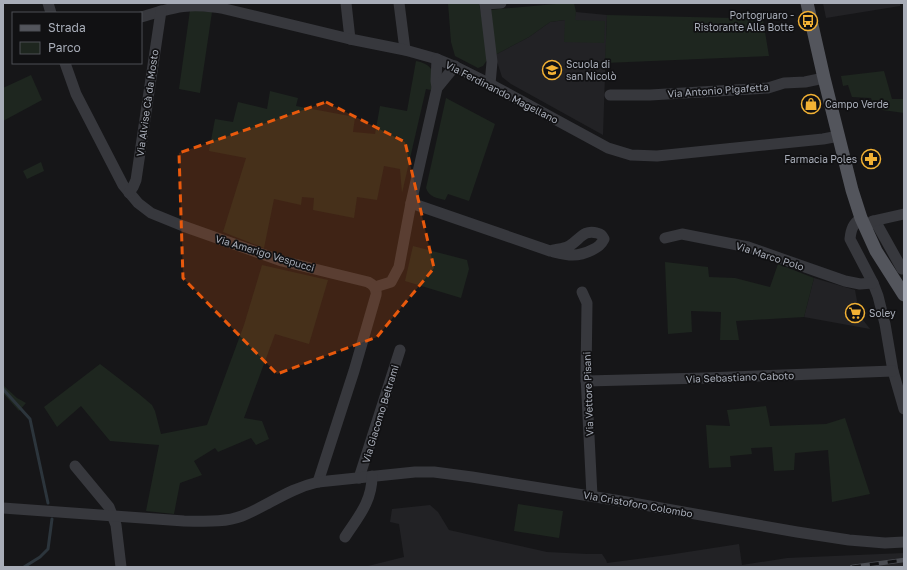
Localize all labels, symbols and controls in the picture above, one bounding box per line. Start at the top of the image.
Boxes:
place label: Portogruaro - Ristorante Alla Botte [694,9,794,33]
bus stop icon: Portogruaro - Ristorante Alla Botte [797,10,819,32]
legend [12,12,142,64]
text: Strada [48,20,86,35]
text: Parco [48,40,81,55]
street label: Via Alvise Cà da Mosto [134,49,160,157]
street label: Via Ferdinando Magellano [444,58,560,126]
place label: Scuola di san Nicolò [566,58,616,82]
school or university icon: Scuola di san Nicolò [541,59,563,81]
street label: Via Antonio Pigafetta [667,80,769,100]
shop icon: Campo Verde [800,93,822,115]
place label: Campo Verde [825,98,889,110]
pharmacy icon: Farmacia Poles [860,148,882,170]
place label: Farmacia Poles [784,153,857,165]
street label: Via Amerigo Vespucci [214,232,316,274]
street label: Via Marco Polo [734,239,806,273]
supermarket icon: Soley [844,302,866,324]
place label: Soley [869,307,896,319]
street label: Via Vettore Pisani [581,352,595,436]
street label: Via Giacomo Beltrami [359,363,401,465]
street label: Via Sebastiano Caboto [686,369,794,385]
street label: Via Cristoforo Colombo [582,488,694,520]

